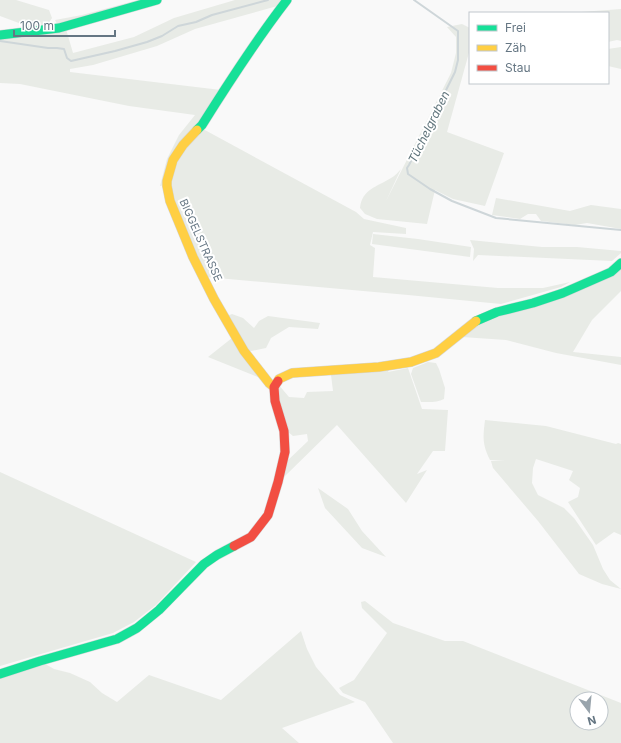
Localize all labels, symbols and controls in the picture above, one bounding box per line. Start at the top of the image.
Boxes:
scale bar [14,12,115,38]
legend [469,12,609,84]
text: 100 m [20,18,54,33]
text: Frei [505,20,526,35]
text: Zäh [505,40,526,55]
text: Stau [505,60,531,75]
water label: Tüchelgraben [405,88,452,165]
street label: BIGGELSTRASSE [177,197,225,283]
north arrow [569,691,609,731]
text: N [586,713,598,728]

